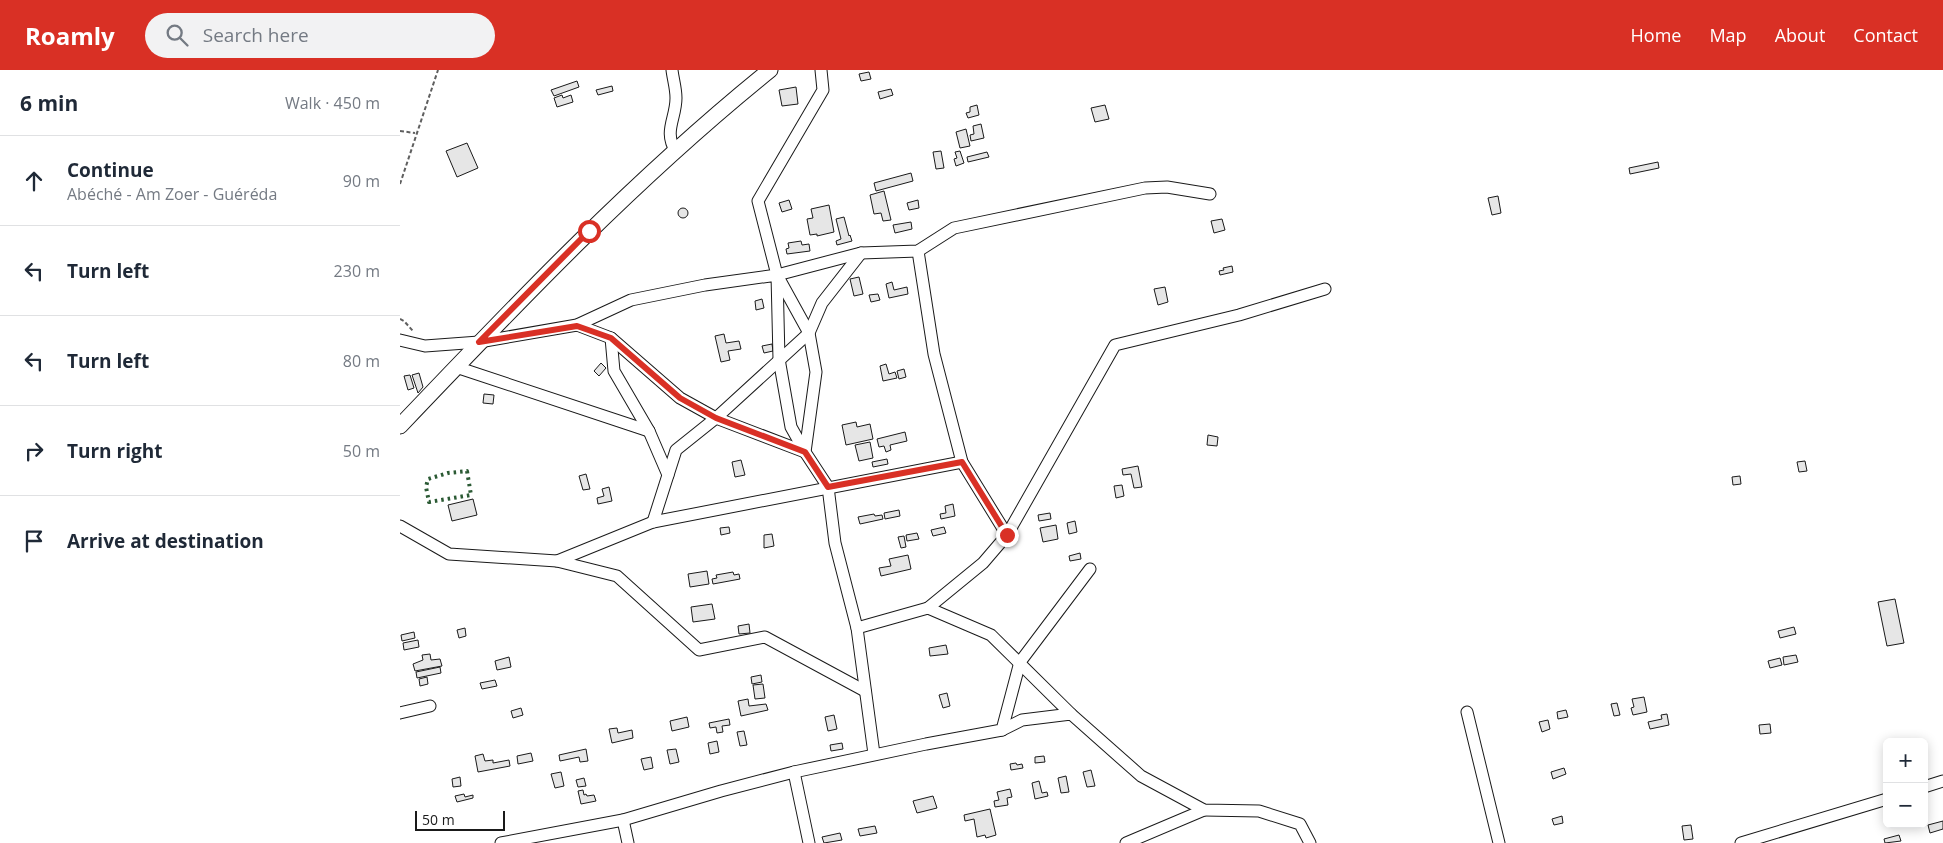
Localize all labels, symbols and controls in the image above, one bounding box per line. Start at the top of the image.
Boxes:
search box [145,13,495,58]
text: Roamly [25,19,115,52]
icon: search [163,21,191,49]
text: Search here [203,22,309,48]
text: Home [1631,23,1681,47]
text: Map [1709,23,1747,47]
text: About [1775,23,1825,47]
text: Contact [1853,23,1918,47]
text: 6 min [20,89,78,117]
text: Walk · 450 m [285,92,380,114]
text: Continue [67,157,154,183]
icon: ahead [20,167,48,195]
text: 90 m [343,170,380,192]
text: Abéché - Am Zoer - Guéréda [67,183,277,205]
route start [578,220,601,243]
icon: left [20,257,48,285]
text: Turn left [67,258,149,284]
text: 230 m [334,260,380,282]
icon: left [20,347,48,375]
text: Turn left [67,348,149,374]
text: 80 m [343,350,380,372]
icon: right [20,437,48,465]
text: Turn right [67,438,162,464]
text: 50 m [343,440,380,462]
route end [996,524,1019,547]
icon: arrive [20,527,48,555]
text: Arrive at destination [67,528,264,554]
map controls [1883,738,1928,828]
button: + [1883,738,1928,783]
button: − [1883,783,1928,828]
scale bar [415,808,505,831]
text: 50 m [422,810,455,829]

